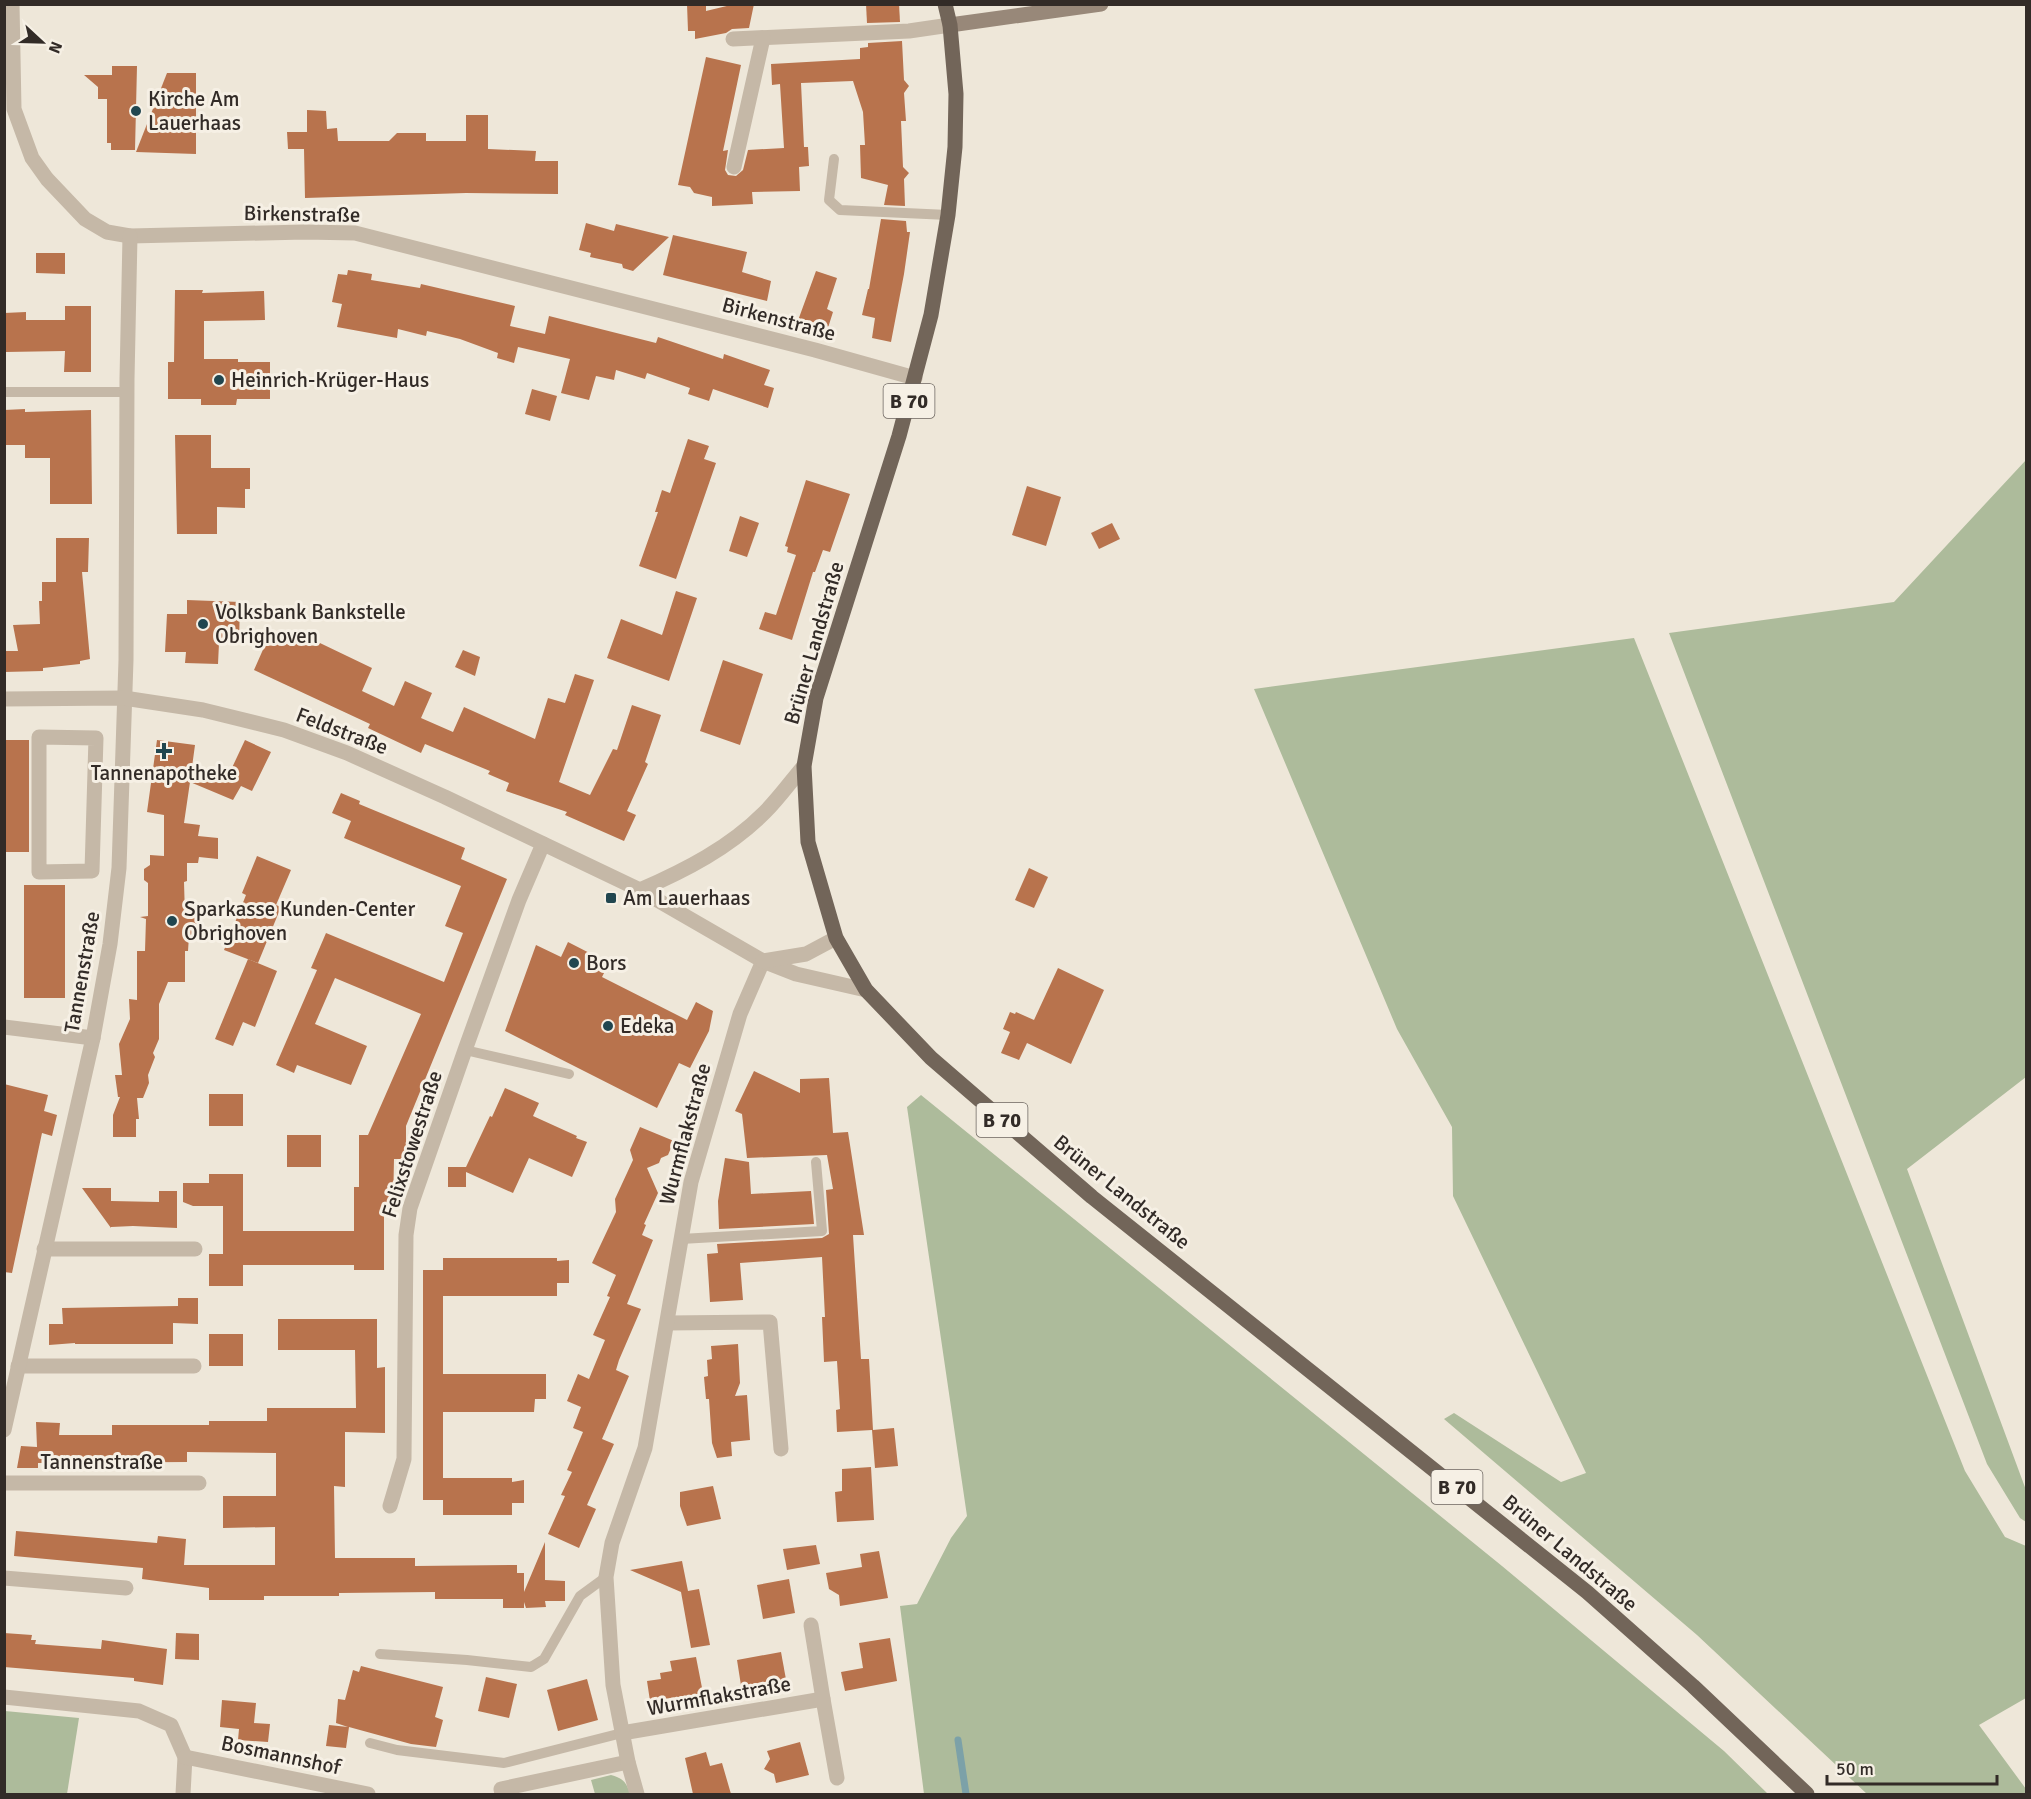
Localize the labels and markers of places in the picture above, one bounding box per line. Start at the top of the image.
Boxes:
place label: Kirche Am Lauerhaas [148,86,241,136]
marker: Kirche Am Lauerhaas [129,104,143,118]
place label: Heinrich-Krüger-Haus [231,367,429,393]
marker: Heinrich-Krüger-Haus [212,373,226,387]
place label: Volksbank Bankstelle Obrighoven [215,599,406,649]
marker: Volksbank Bankstelle Obrighoven [196,617,210,631]
marker: Tannenapotheke [157,744,171,758]
place label: Tannenapotheke [91,760,237,786]
place label: Am Lauerhaas [623,885,750,911]
marker: Am Lauerhaas [604,891,618,905]
place label: Sparkasse Kunden-Center Obrighoven [184,896,416,946]
marker: Sparkasse Kunden-Center Obrighoven [165,914,179,928]
place label: Bors [586,950,627,976]
marker: Bors [567,956,581,970]
place label: Edeka [620,1013,674,1039]
marker: Edeka [601,1019,615,1033]

